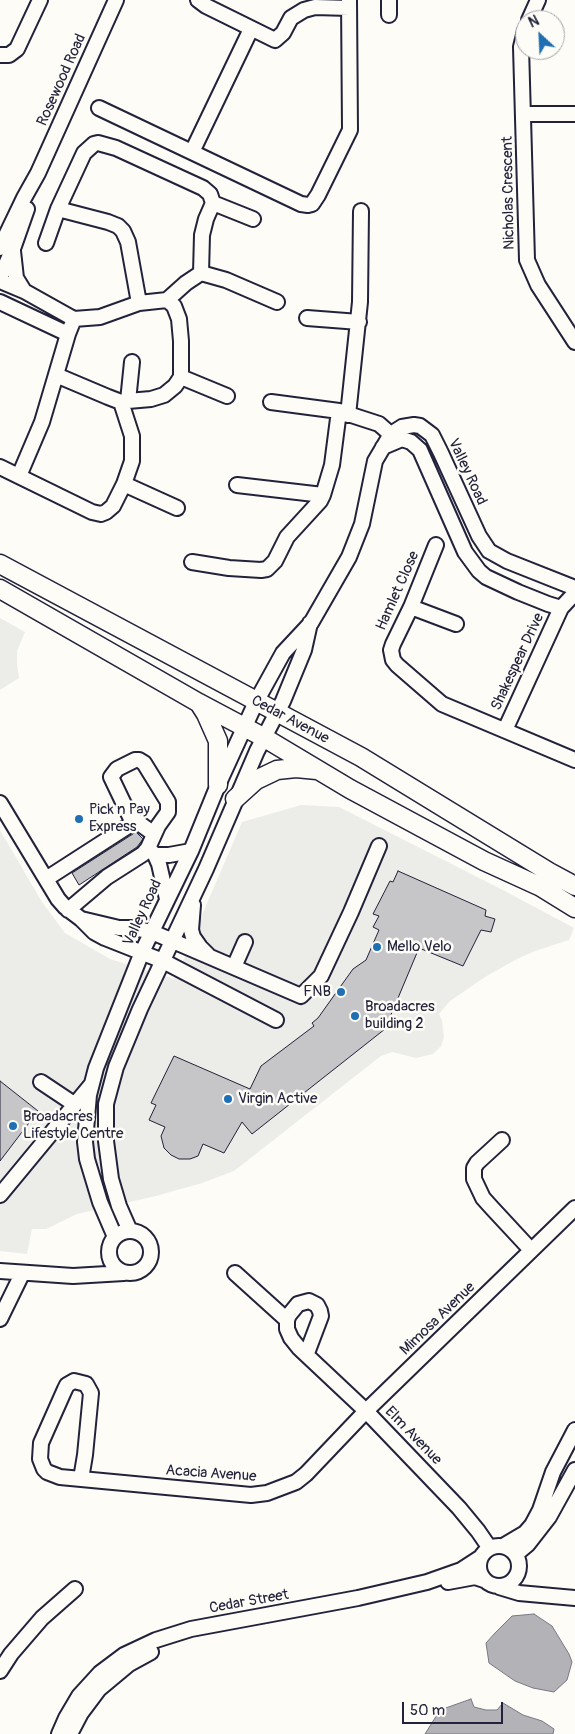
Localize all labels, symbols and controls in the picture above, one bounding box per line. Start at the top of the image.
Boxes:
north arrow [515,10,565,60]
text: N [526,12,542,32]
street label: Rosewood Road [34,31,90,129]
street label: Nicholas Crescent [499,136,519,250]
street label: Valley Road [444,436,490,508]
street label: Hamlet Close [372,548,424,634]
street label: Shakespear Drive [488,611,548,713]
street label: Cedar Avenue [248,692,332,748]
place label: Pick n Pay Express [89,801,150,836]
marker: Pick n Pay Express [73,813,85,825]
street label: Valley Road [120,877,166,949]
place label: Mello Velo [387,938,452,956]
marker: Mello Velo [371,941,383,953]
place label: FNB [303,983,331,1001]
marker: FNB [335,986,347,998]
place label: Broadacres building 2 [365,998,435,1033]
marker: Broadacres building 2 [349,1010,361,1022]
place label: Virgin Active [238,1090,317,1108]
marker: Virgin Active [222,1093,234,1105]
place label: Broadacres Lifestyle Centre [23,1108,123,1143]
marker: Broadacres Lifestyle Centre [7,1120,19,1132]
street label: Mimosa Avenue [397,1279,479,1359]
street label: Elm Avenue [381,1403,445,1469]
street label: Acacia Avenue [165,1462,257,1486]
street label: Cedar Street [208,1586,290,1618]
scale bar [405,1692,506,1724]
text: 50 m [410,1701,445,1720]

